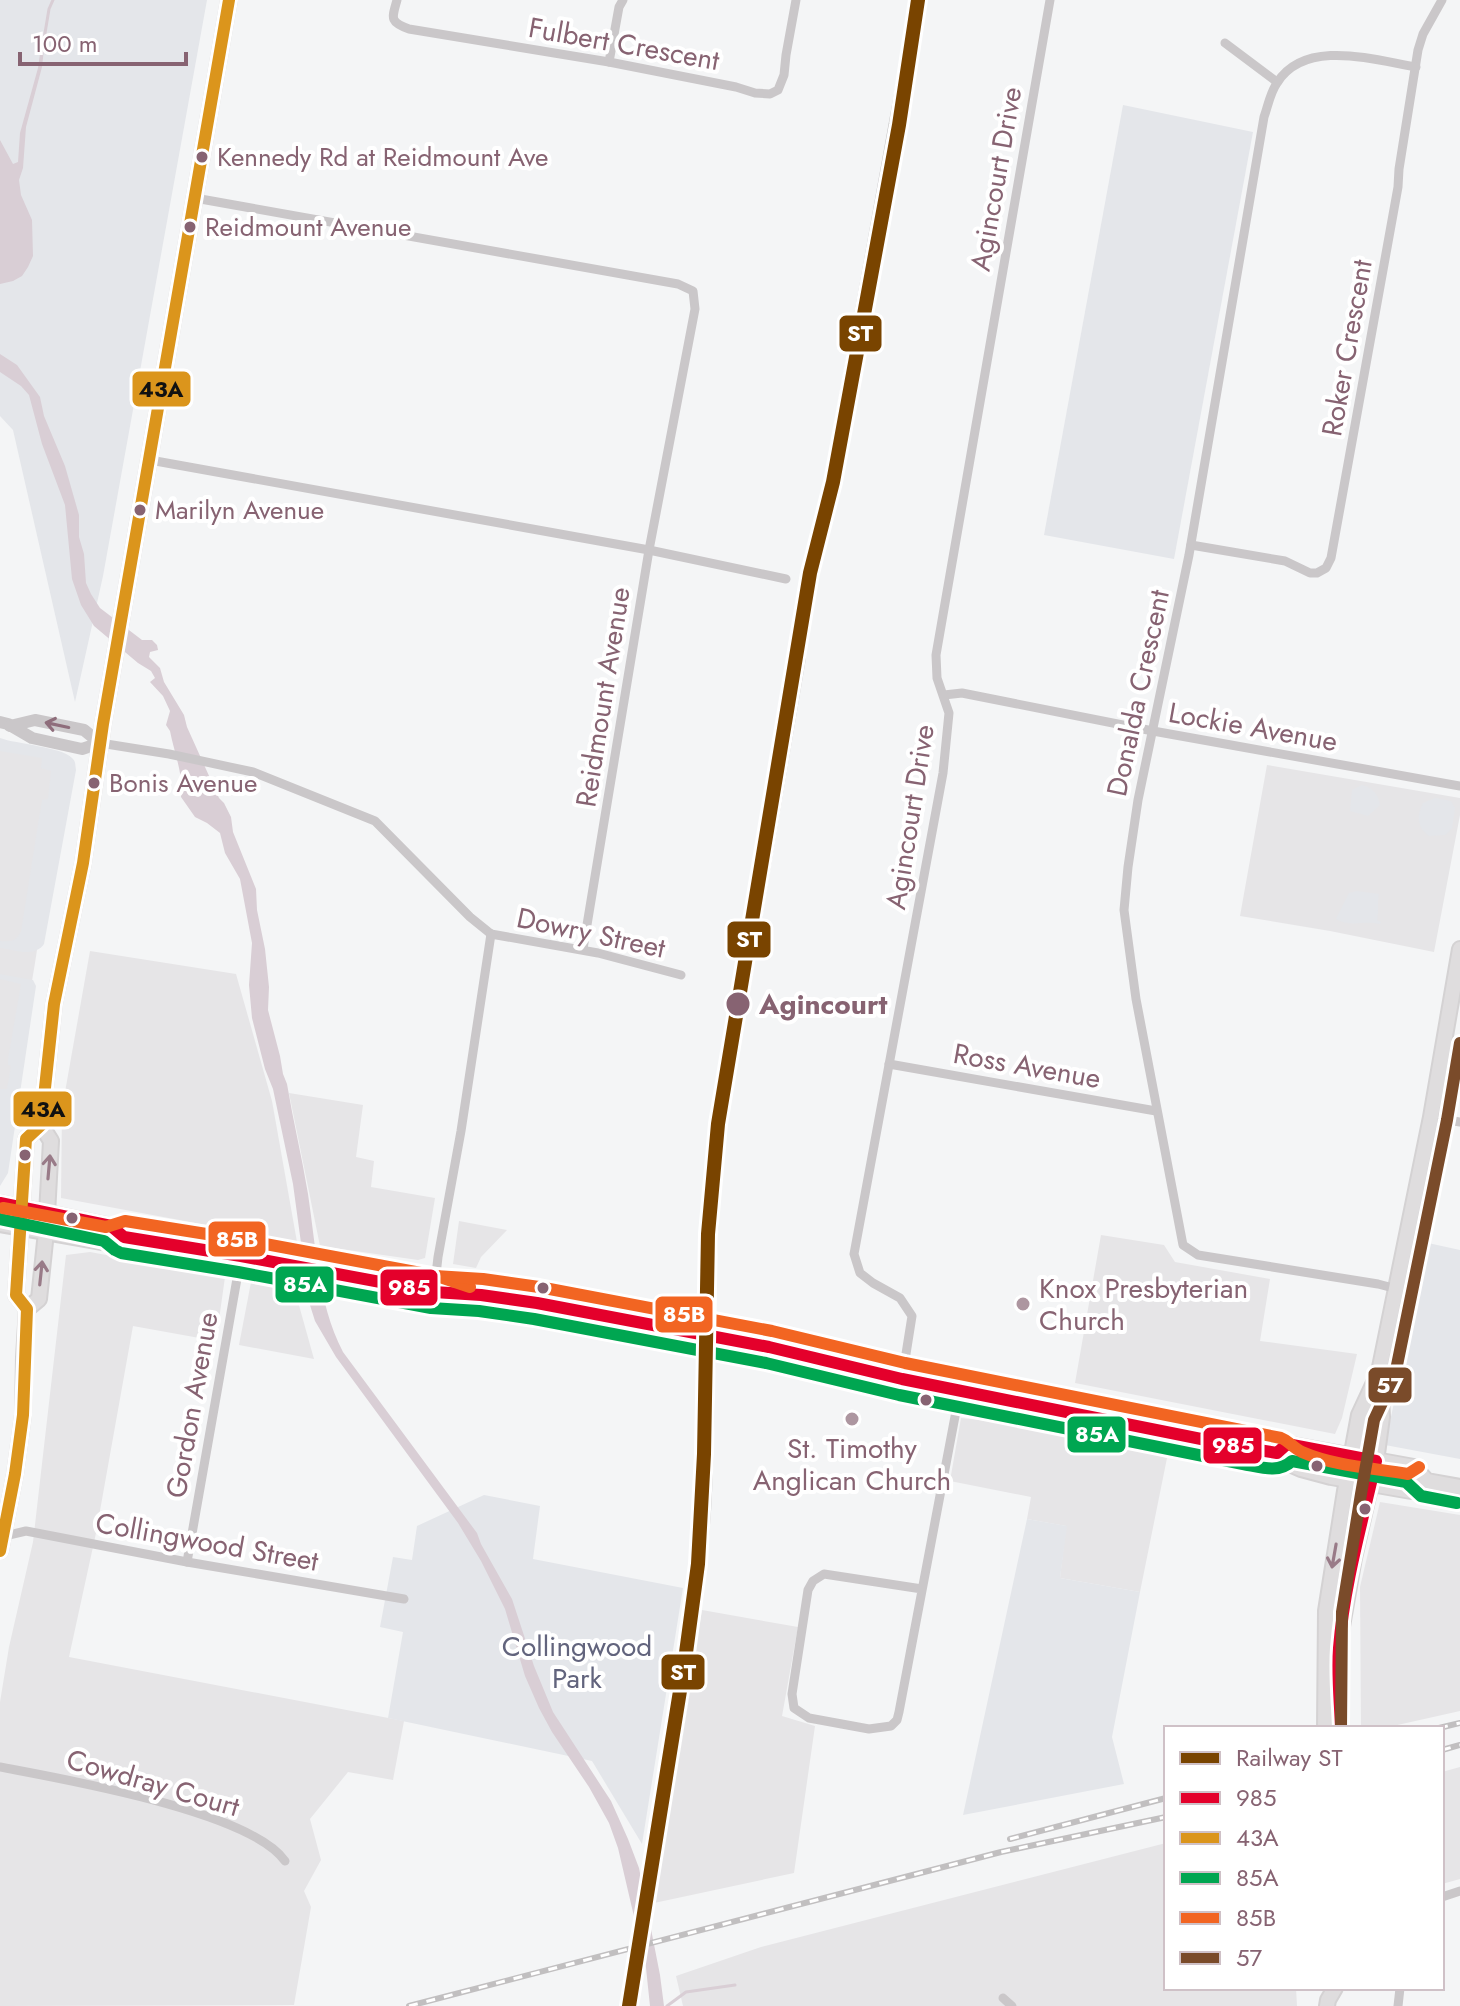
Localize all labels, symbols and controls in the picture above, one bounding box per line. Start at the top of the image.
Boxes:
street label: Fulbert Crescent [525,7,723,81]
scale bar [20,16,186,66]
text: 100 m [32,26,98,61]
street label: Agincourt Drive [960,83,1032,275]
place label: Kennedy Rd at Reidmount Ave [217,138,548,176]
marker: Kennedy Rd at Reidmount Ave [194,149,210,165]
place label: Reidmount Avenue [205,208,411,246]
marker: Reidmount Avenue [182,219,198,235]
street label: Roker Crescent [1311,256,1383,440]
line badge: ST [838,314,883,353]
text: ST [847,317,874,349]
line badge: 43A [131,370,192,408]
text: 43A [139,373,184,405]
place label: Marilyn Avenue [155,491,324,529]
marker: Marilyn Avenue [132,502,148,518]
street label: Reidmount Avenue [565,584,641,810]
street label: Donalda Crescent [1096,586,1180,800]
street label: Lockie Avenue [1165,692,1341,762]
one-way arrow [45,717,70,732]
street label: Agincourt Drive [875,722,945,912]
place label: Bonis Avenue [109,764,257,802]
marker: Bonis Avenue [86,775,102,791]
street label: Dowry Street [513,897,669,969]
line badge: ST [726,920,772,959]
text: ST [736,923,763,955]
place label: Agincourt [758,984,887,1025]
marker: Agincourt [724,990,752,1018]
street label: Ross Avenue [950,1033,1104,1099]
line badge: 43A [12,1090,73,1128]
text: 43A [21,1093,66,1125]
unlabelled marker [17,1147,33,1163]
one-way arrow [42,1154,57,1181]
unlabelled marker [64,1210,80,1226]
line badge: 85B [207,1220,267,1258]
text: 85B [216,1223,258,1255]
one-way arrow [34,1260,49,1287]
line badge: 85A [274,1265,335,1304]
text: 85A [283,1268,328,1300]
line badge: 985 [379,1268,439,1307]
place label: Knox Presbyterian Church [1039,1268,1248,1341]
text: 985 [388,1271,430,1303]
unlabelled marker [535,1280,551,1296]
line badge: 85B [654,1295,714,1334]
marker: Knox Presbyterian Church [1014,1295,1032,1313]
text: 85B [663,1298,705,1330]
street label: Gordon Avenue [155,1309,229,1501]
line badge: 57 [1367,1366,1413,1404]
text: 57 [1376,1369,1404,1401]
unlabelled marker [918,1392,934,1408]
marker: St. Timothy Anglican Church [843,1410,861,1428]
line badge: 85A [1066,1415,1127,1454]
text: 85A [1075,1418,1120,1450]
line badge: 985 [1202,1426,1263,1465]
place label: St. Timothy Anglican Church [753,1428,951,1501]
text: 985 [1212,1429,1254,1461]
unlabelled marker [1309,1458,1325,1474]
unlabelled marker [1357,1501,1373,1517]
street label: Collingwood Street [92,1502,322,1582]
one-way arrow [1326,1543,1341,1569]
park label: Collingwood Park [502,1626,652,1699]
line badge: ST [660,1653,706,1691]
text: ST [670,1656,697,1688]
legend [1164,1726,1444,1990]
street label: Cowdray Court [62,1739,245,1827]
text: Railway ST [1236,1740,1343,1775]
text: 985 [1236,1780,1276,1815]
text: 43A [1236,1820,1279,1855]
text: 85A [1236,1860,1279,1895]
text: 85B [1236,1900,1276,1935]
text: 57 [1236,1940,1263,1975]

